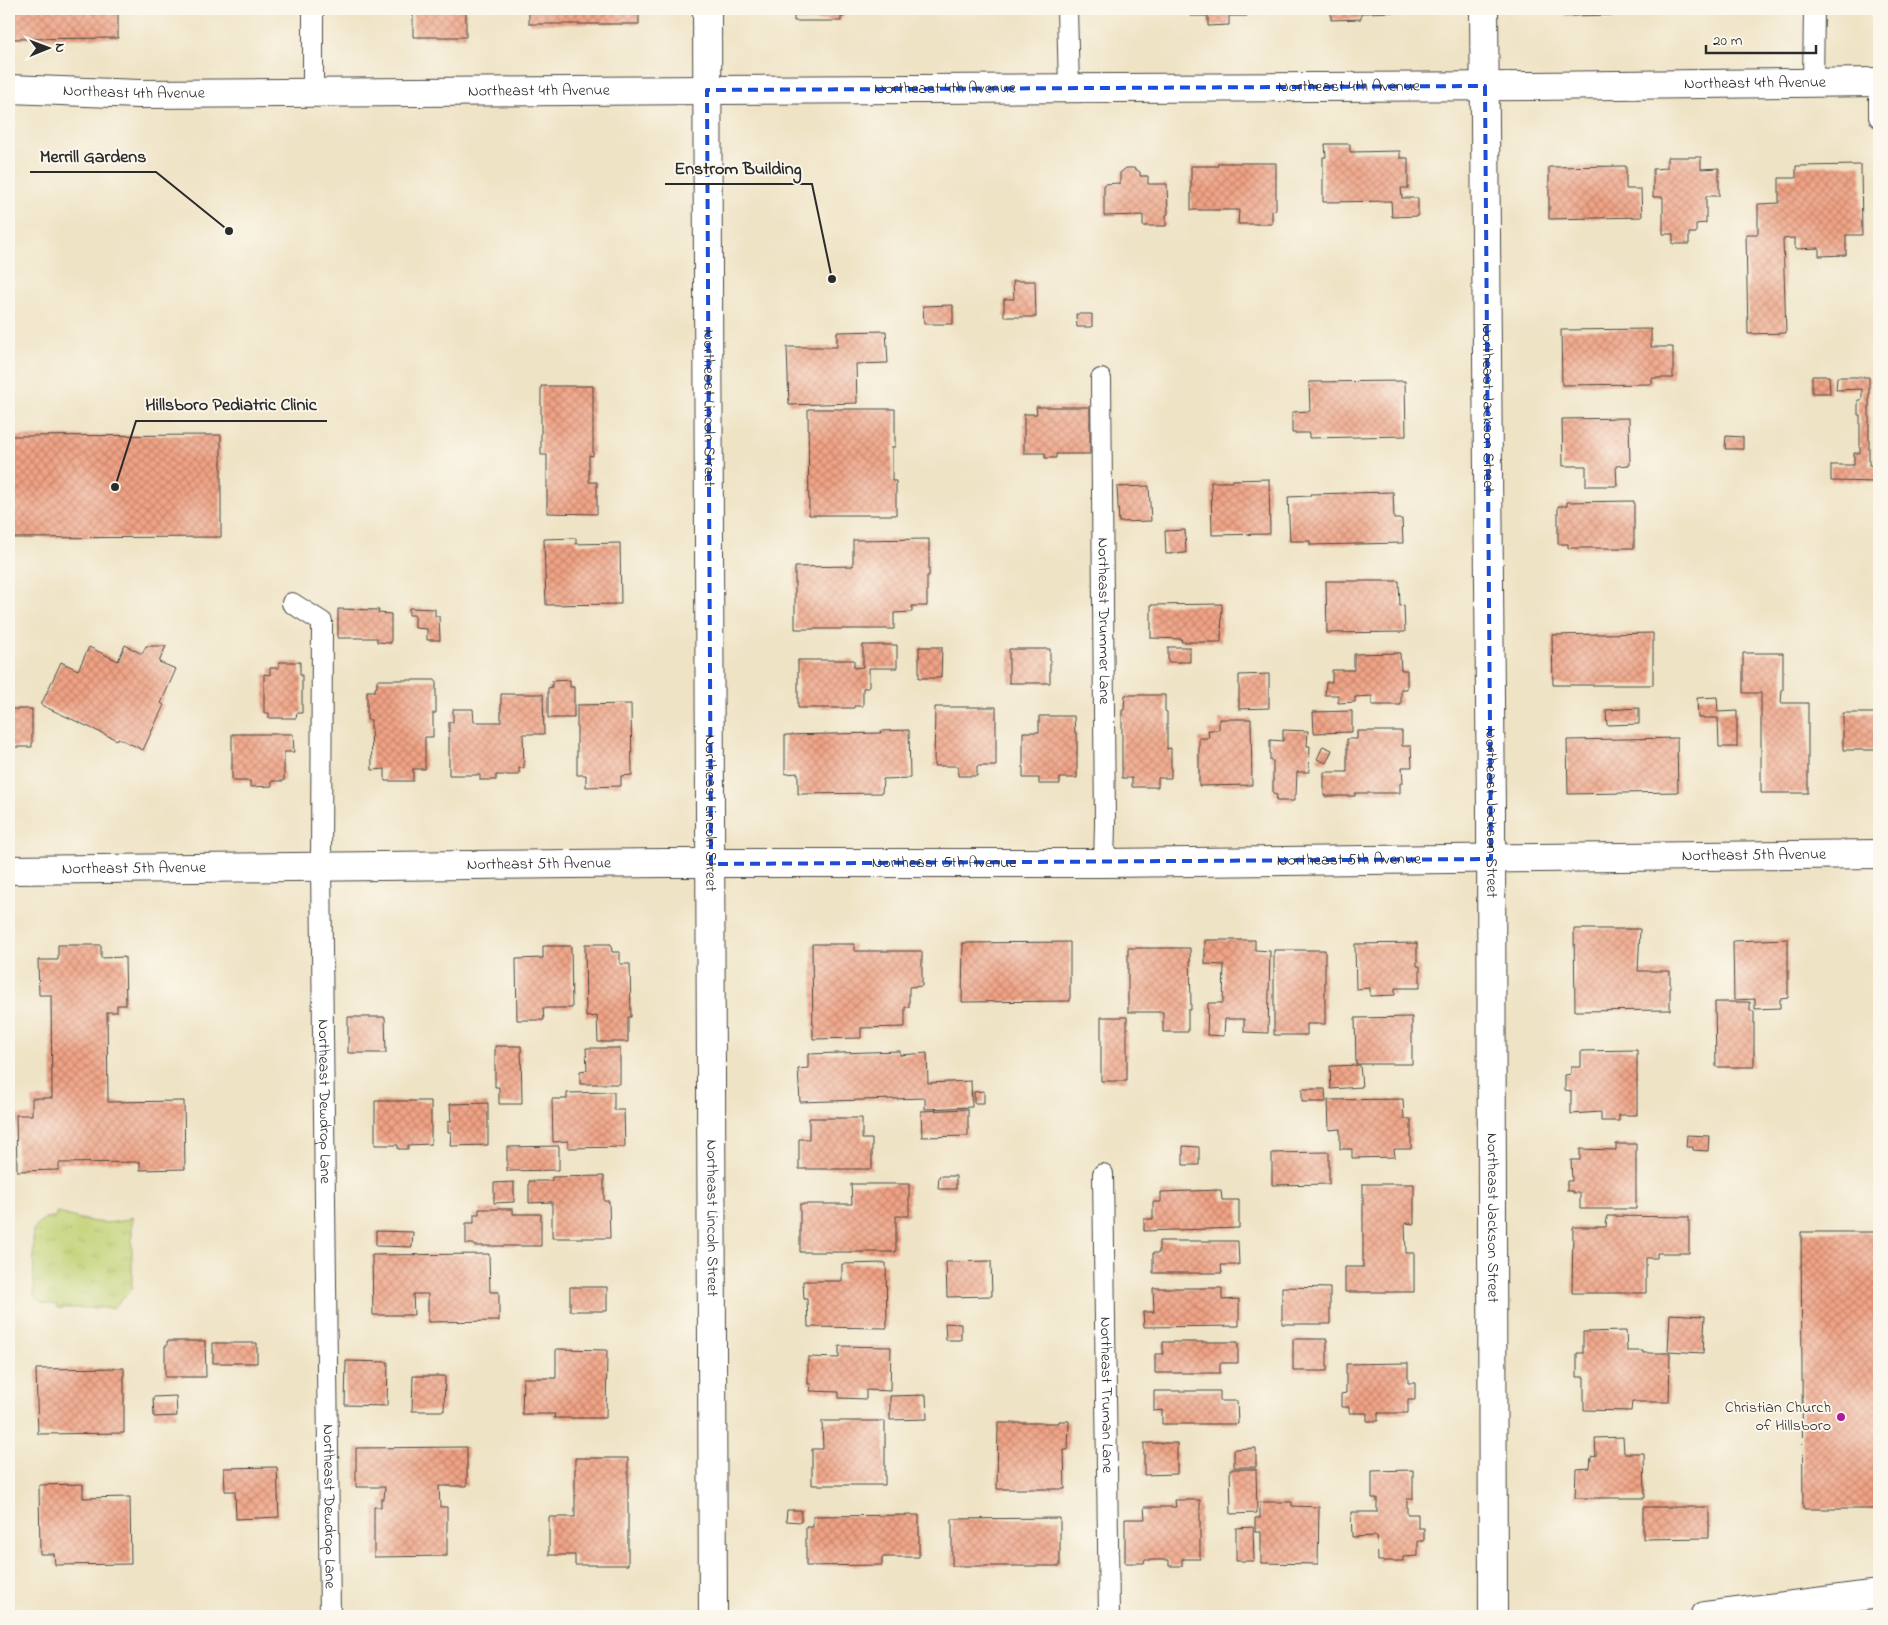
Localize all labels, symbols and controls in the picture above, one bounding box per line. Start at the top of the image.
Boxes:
north arrow [22,22,72,72]
scale bar [1706,22,1816,54]
text: 20 m [1713,30,1743,52]
text: N [49,43,70,53]
street label: Northeast 4th Avenue [1684,71,1827,96]
street label: Northeast 4th Avenue [1278,75,1421,99]
street label: Northeast 4th Avenue [874,77,1017,101]
street label: Northeast 4th Avenue [63,79,206,106]
street label: Northeast 4th Avenue [468,79,611,104]
callout: Merrill Gardens [30,139,156,172]
text: Merrill Gardens [40,145,146,171]
callout: Enstrom Building [665,151,812,184]
text: Enstrom Building [674,157,802,184]
street label: Northeast Jackson Street [1475,323,1500,494]
street label: Northeast Lincoln Street [696,329,721,487]
callout: Hillsboro Pediatric Clinic [136,388,327,421]
text: Hillsboro Pediatric Clinic [145,393,318,419]
street label: Northeast Drummer Lane [1090,537,1116,705]
street label: Northeast Jackson Street [1478,728,1503,899]
street label: Northeast Lincoln Street [698,734,722,892]
street label: Northeast 5th Avenue [1682,843,1827,868]
street label: Northeast 5th Avenue [1277,847,1422,873]
street label: Northeast 5th Avenue [872,851,1017,875]
street label: Northeast 5th Avenue [467,852,612,877]
street label: Northeast 5th Avenue [62,856,207,881]
street label: Northeast Dewdrop Lane [311,1019,337,1185]
street label: Northeast Jackson Street [1480,1133,1504,1304]
street label: Northeast Lincoln Street [699,1139,724,1297]
street label: Northeast Truman Lane [1093,1317,1119,1474]
place label: Christian Church of Hillsboro [1725,1396,1831,1438]
marker: Christian Church of Hillsboro [1835,1411,1847,1423]
street label: Northeast Dewdrop Lane [316,1424,342,1590]

